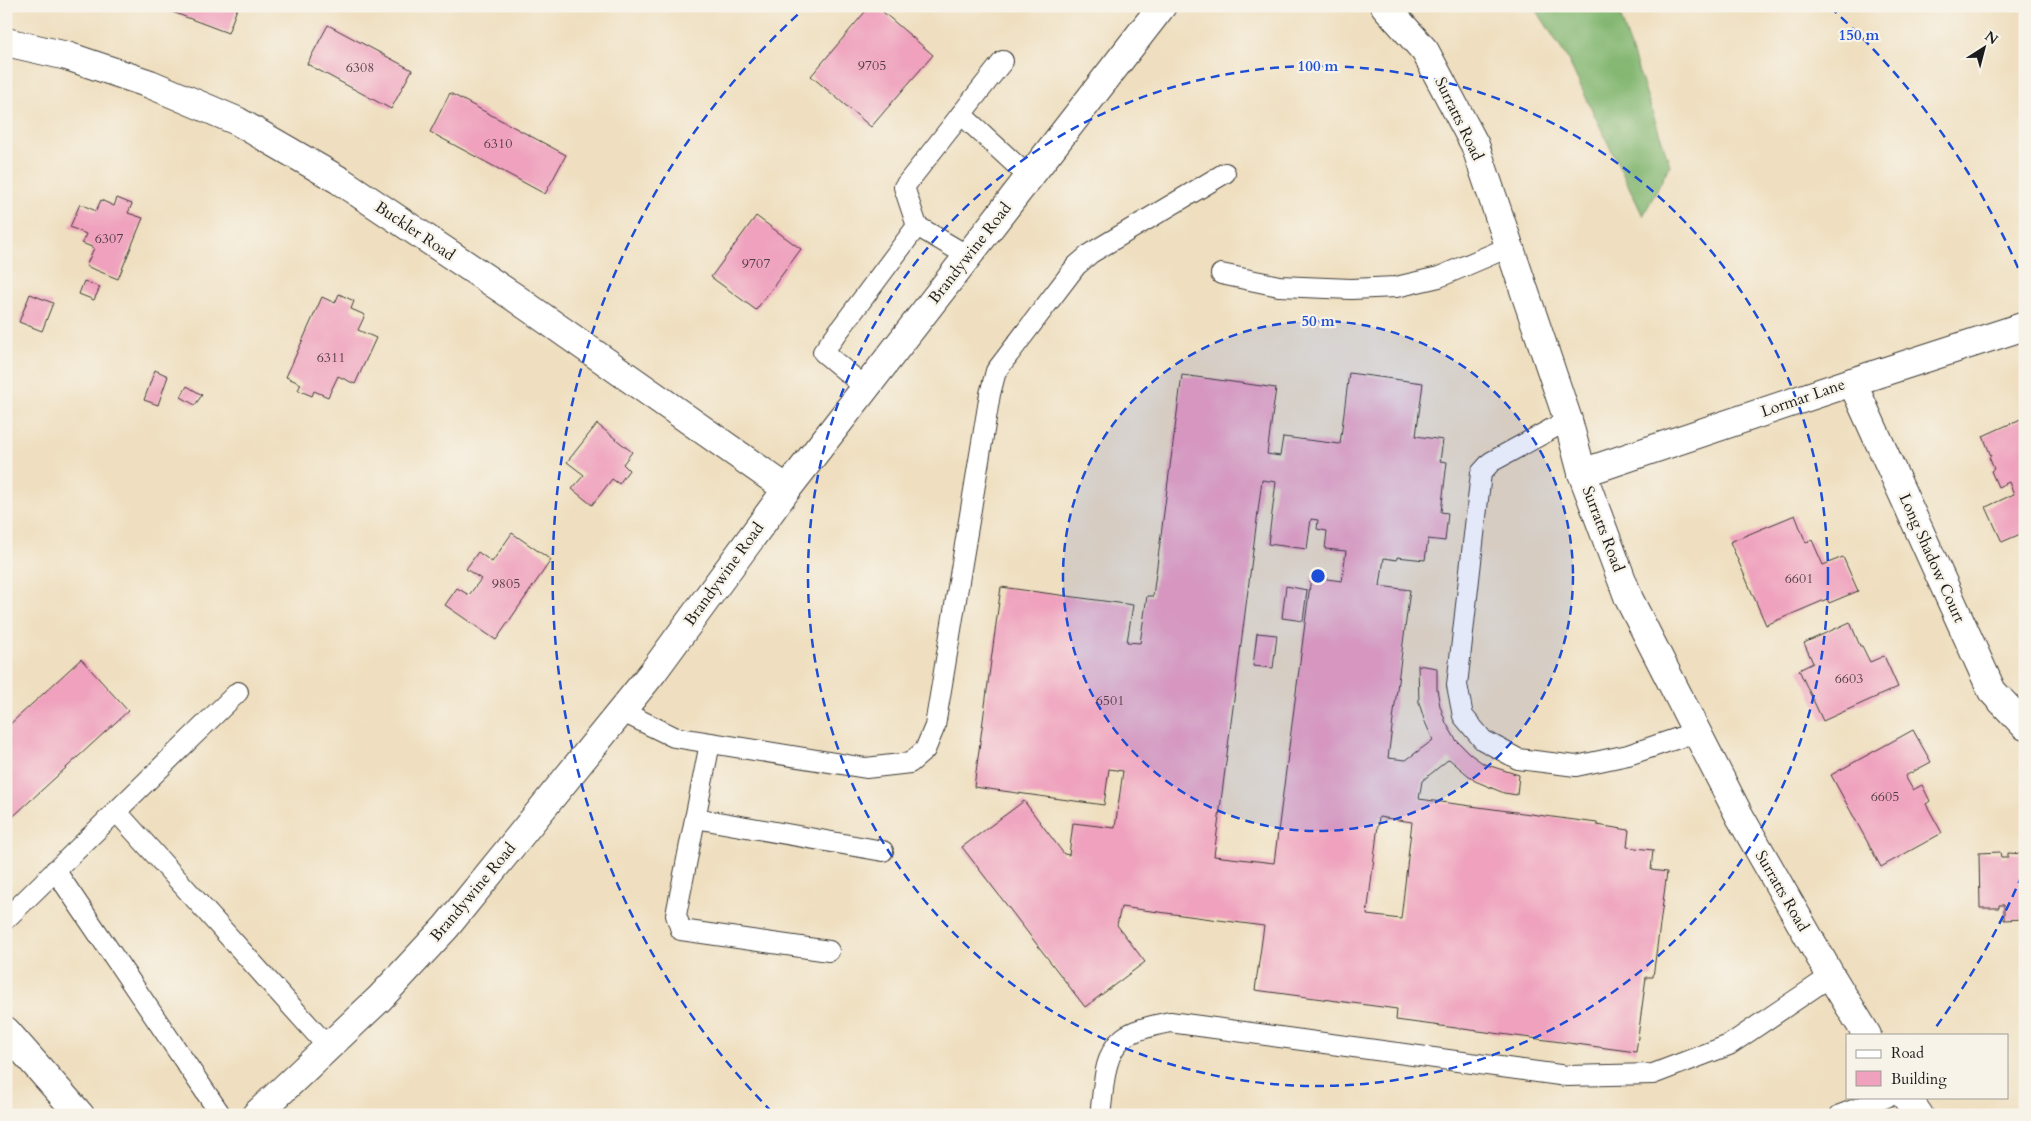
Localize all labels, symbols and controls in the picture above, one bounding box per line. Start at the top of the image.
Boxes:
north arrow [1958,22,2008,72]
text: 150 m [1839,25,1880,45]
text: N [1981,27,2002,49]
house number: 9705 [858,56,886,75]
text: 100 m [1298,56,1339,76]
house number: 6308 [346,58,374,77]
street label: Surratts Road [1429,74,1489,165]
house number: 6310 [484,134,512,153]
street label: Buckler Road [371,196,460,266]
street label: Brandywine Road [924,197,1017,308]
house number: 6307 [95,229,123,248]
house number: 9707 [742,254,770,273]
text: 50 m [1301,311,1335,331]
house number: 6311 [317,348,345,367]
street label: Lormar Lane [1758,373,1848,423]
street label: Surratts Road [1577,483,1630,576]
street label: Long Shadow Court [1894,490,1970,626]
street label: Brandywine Road [679,517,769,630]
centre of rings [1309,567,1327,585]
house number: 6601 [1785,569,1813,588]
house number: 9805 [492,574,520,593]
house number: 6603 [1835,669,1863,688]
house number: 6501 [1096,691,1124,710]
house number: 6605 [1871,787,1899,806]
street label: Brandywine Road [425,838,521,946]
street label: Surratts Road [1750,846,1814,936]
legend [1846,1034,2008,1098]
text: Road [1891,1043,1924,1063]
text: Building [1891,1069,1947,1089]

